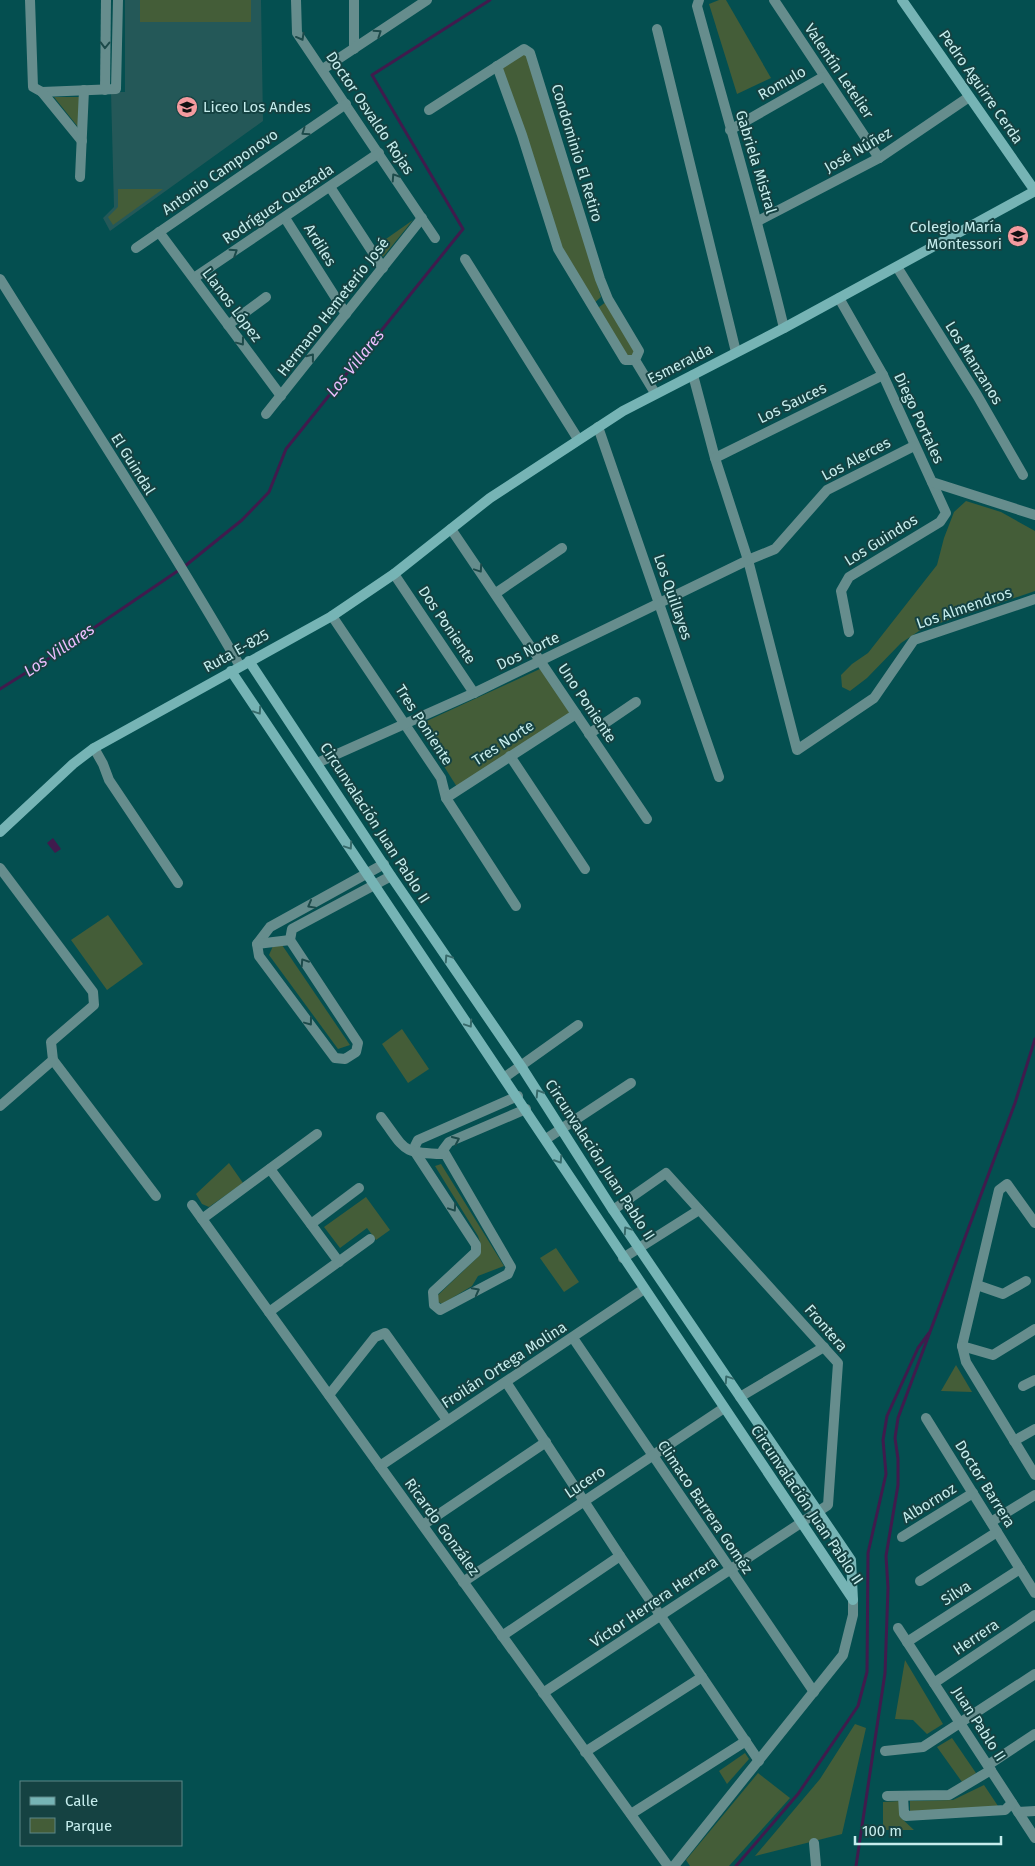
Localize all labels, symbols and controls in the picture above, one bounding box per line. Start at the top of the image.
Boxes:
street label: Valentín Letelier [801,20,878,122]
street label: Pedro Aguirre Cerda [935,27,1027,147]
one-way arrow [372,30,381,39]
one-way arrow [295,32,305,41]
one-way arrow [100,41,111,49]
street label: Doctor Osvaldo Rojas [322,48,418,178]
street label: Romulo [755,62,809,104]
street label: Condominio El Retiro [547,82,607,224]
school or university icon: Liceo Los Andes [175,95,199,119]
place label: Liceo Los Andes [203,98,311,116]
street label: Gabriela Mistral [732,108,780,216]
street label: José Núñez [821,123,895,177]
street label: Antonio Camponovo [158,125,282,219]
one-way arrow [302,126,311,135]
street label: Rodríguez Quezada [219,160,337,248]
one-way arrow [392,173,401,183]
place label: Colegio María Montessori [910,218,1002,253]
street label: Ardiles [300,220,340,270]
school or university icon: Colegio María Montessori [1006,224,1030,248]
street label: Hermano Hemeterio José [273,234,393,380]
one-way arrow [229,248,238,258]
street label: Llanos López [198,265,266,346]
street label: Los Manzanos [941,318,1007,408]
water label: Los Villares [322,326,388,400]
one-way arrow [235,336,244,346]
street label: Esmeralda [644,340,716,388]
one-way arrow [306,354,315,363]
street label: Diego Portales [890,370,948,466]
street label: Los Sauces [755,379,829,427]
street label: El Guindal [107,430,159,498]
street label: Los Alerces [819,433,893,485]
street label: Los Guindos [841,510,921,570]
street label: Los Quillayes [650,552,696,642]
one-way arrow [473,563,482,572]
street label: Dos Poniente [414,583,480,667]
street label: Los Almendros [914,583,1014,633]
water label: Los Villares [20,619,98,681]
street label: Ruta E-825 [200,626,272,676]
street label: Dos Norte [494,628,562,674]
street label: Uno Poniente [554,660,620,746]
street label: Tres Poniente [391,681,457,769]
one-way arrow [252,705,261,715]
street label: Tres Norte [469,716,537,770]
street label: Circunvalación Juan Pablo II [316,739,434,907]
one-way arrow [343,840,352,850]
one-way arrow [307,899,316,909]
one-way arrow [445,955,454,964]
one-way arrow [301,958,311,967]
one-way arrow [303,1016,311,1025]
one-way arrow [463,1018,472,1028]
street label: Circunvalación Juan Pablo II [541,1076,659,1244]
one-way arrow [535,1089,545,1098]
one-way arrow [450,1136,459,1146]
one-way arrow [553,1154,562,1163]
one-way arrow [446,1202,456,1211]
one-way arrow [624,1226,633,1235]
one-way arrow [471,1287,480,1297]
street label: Frontera [801,1301,851,1355]
street label: Froilán Ortega Molina [438,1318,570,1412]
one-way arrow [725,1375,734,1384]
street label: Circunvalación Juan Pablo II [747,1422,867,1588]
street label: Climaco Barrera Goméz [654,1437,757,1578]
street label: Doctor Barrera [951,1437,1019,1531]
street label: Lucero [561,1462,609,1502]
street label: Ricardo González [401,1475,484,1579]
street label: Albornoz [899,1479,960,1527]
street label: Víctor Herrera Herrera [587,1553,721,1651]
street label: Silva [938,1577,974,1609]
street label: Herrera [950,1615,1002,1659]
street label: Juan Pablo II [948,1683,1010,1765]
legend [20,1781,182,1846]
text: Calle [65,1792,98,1810]
scale bar [855,1814,1001,1846]
text: Parque [65,1817,112,1835]
text: 100 m [862,1822,902,1840]

